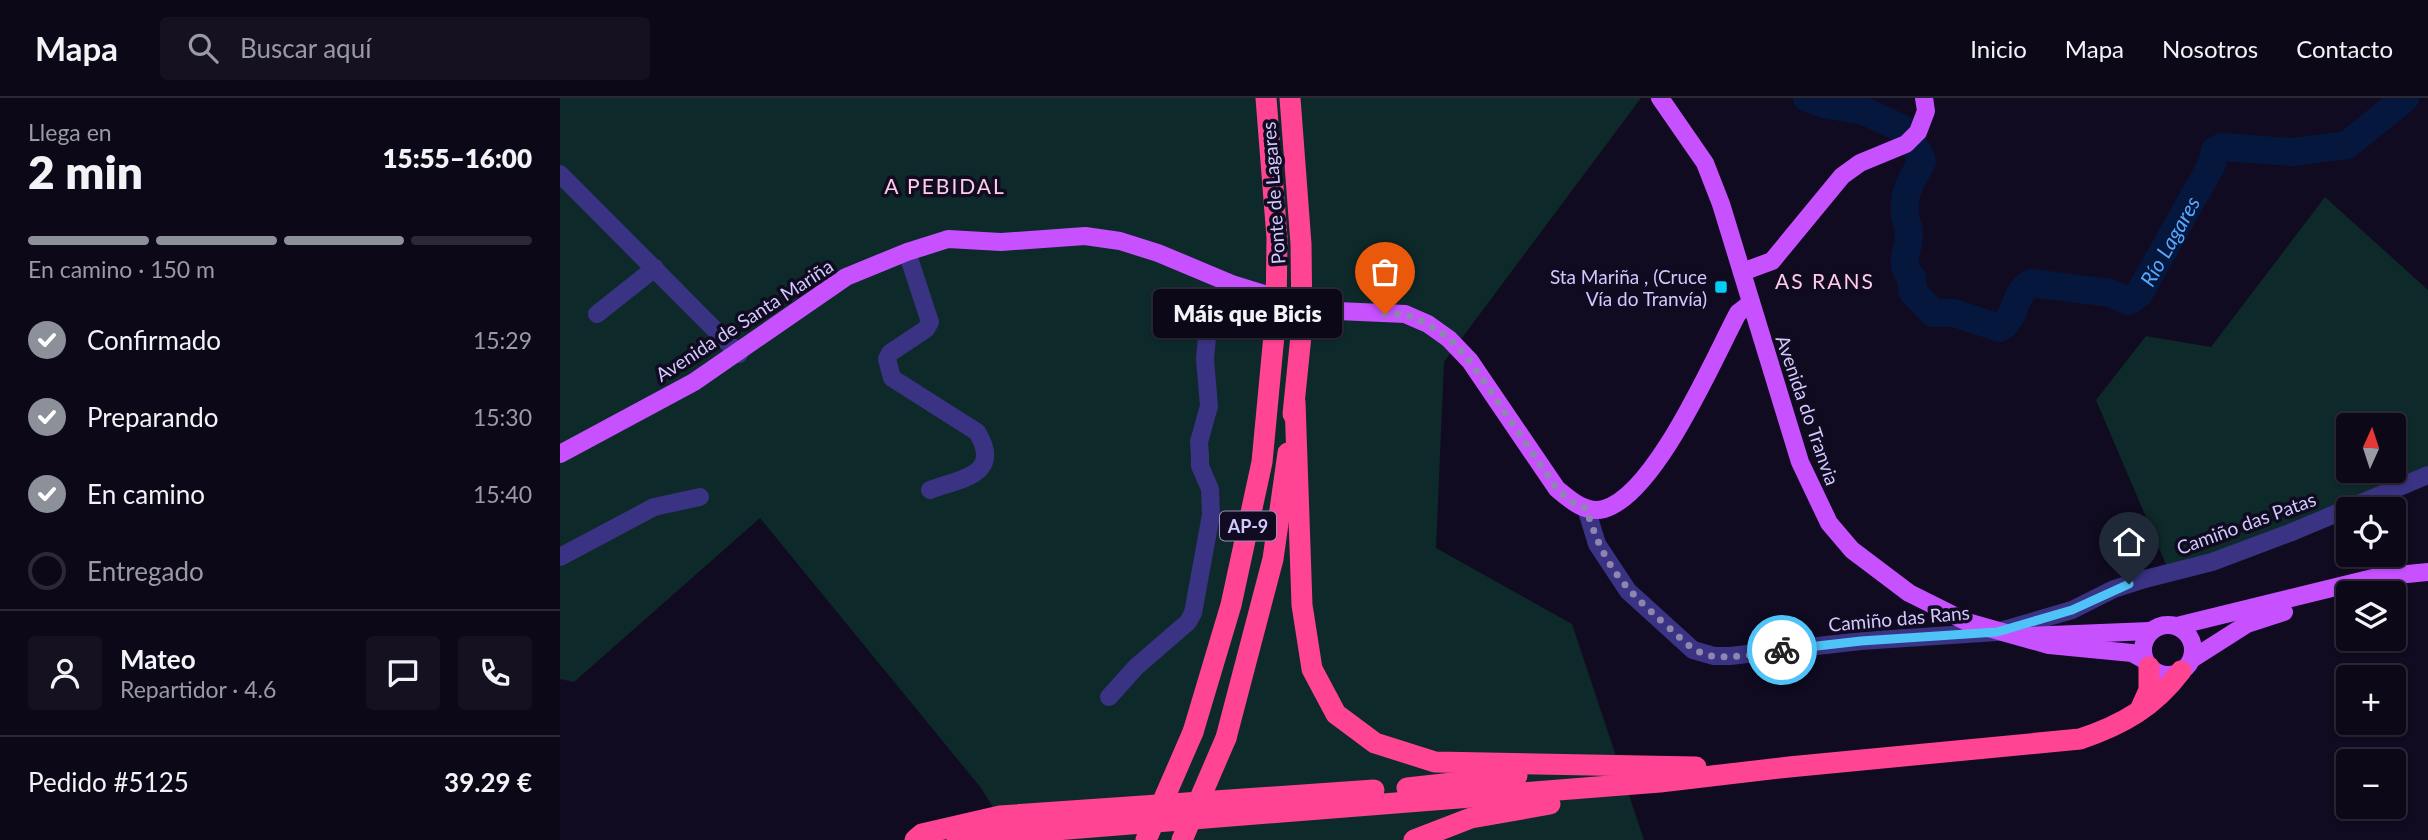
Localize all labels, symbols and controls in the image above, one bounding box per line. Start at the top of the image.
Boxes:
search box [160,17,650,80]
text: Mapa [35,28,118,68]
icon: search [184,29,222,67]
text: Buscar aquí [240,32,371,64]
text: Inicio [1970,34,2027,63]
text: Mapa [2065,34,2124,63]
text: Nosotros [2162,34,2258,63]
text: Contacto [2296,34,2393,63]
text: Llega en [28,118,112,146]
street label: Ponte de Lagares [1257,121,1289,265]
text: 15:55–16:00 [382,142,532,174]
text: 2 min [28,144,143,199]
district label: A PEBIDAL [884,173,1006,198]
water label: Río Lagares [2134,191,2204,290]
pin [1355,242,1415,314]
icon: bag [1366,253,1404,291]
street label: Avenida de Santa Mariña [651,254,837,386]
text: En camino · 150 m [28,255,215,283]
place label: Sta Mariña , (Cruce Vía do Tranvía) [1550,265,1707,310]
district label: AS RANS [1775,268,1875,293]
marker: Sta Mariña , (Cruce Vía do Tranvía) [1713,279,1729,295]
callout: Máis que Bicis [1154,290,1343,339]
text: Máis que Bicis [1173,299,1322,327]
icon: check [28,321,66,359]
text: Confirmado [87,324,221,356]
text: 15:29 [473,326,532,354]
street label: Avenida do Tranvia [1772,332,1844,488]
icon: check [28,398,66,436]
text: Preparando [87,401,219,433]
text: 15:30 [473,403,532,431]
north arrow [2336,413,2406,483]
map controls [2336,413,2406,819]
icon: check [28,475,66,513]
text: En camino [87,478,205,510]
text: 15:40 [473,480,532,508]
street label: Camiño das Patas [2173,487,2319,559]
button: locate [2336,497,2406,567]
road number: AP-9 [1220,512,1276,540]
pin [2099,512,2159,584]
icon: home [2110,523,2148,561]
text: Entregado [87,555,204,587]
button: layers [2336,581,2406,651]
street label: Camiño das Rans [1827,600,1971,636]
courier [1747,615,1817,685]
icon: bike [1763,631,1801,669]
button: person [28,636,102,710]
button: chat [366,636,440,710]
button: phone [458,636,532,710]
text: Mateo [120,643,196,675]
button: + [2336,665,2406,735]
text: Repartidor · 4.6 [120,675,276,703]
button: − [2336,749,2406,819]
text: Pedido #5125 [28,766,189,798]
text: 39.29 € [444,766,532,798]

